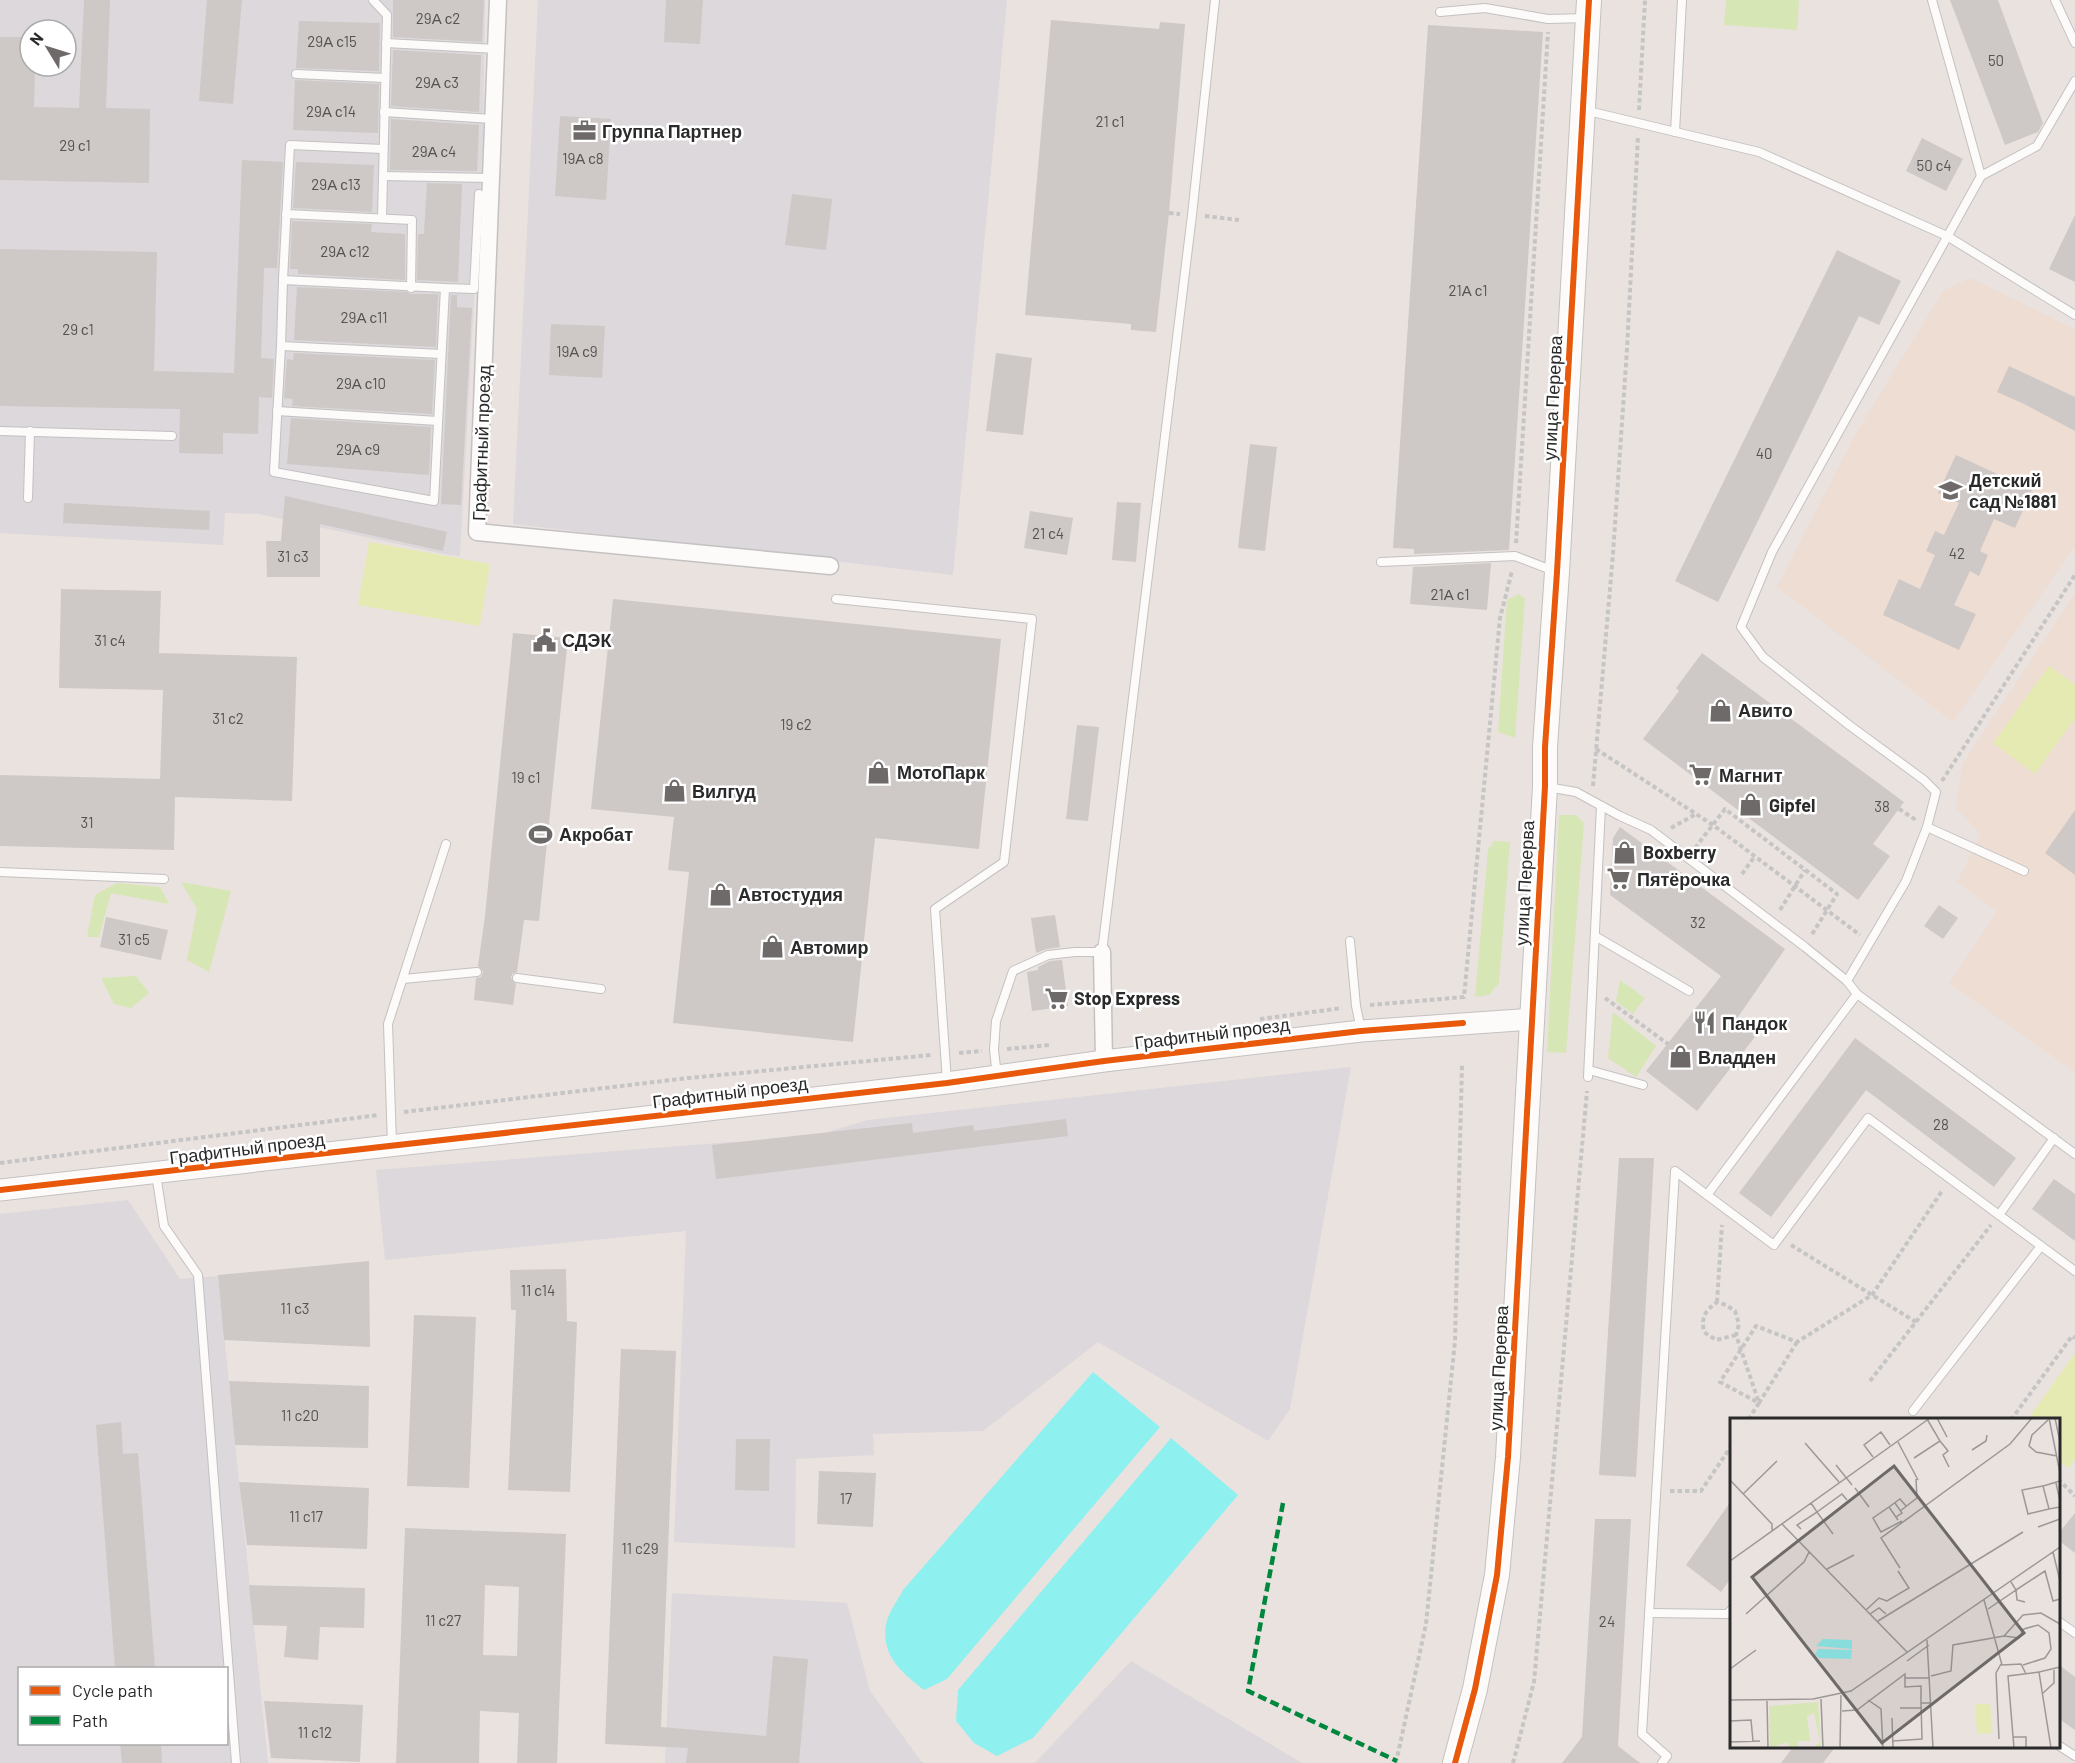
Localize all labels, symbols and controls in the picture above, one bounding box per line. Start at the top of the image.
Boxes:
house number: 29А с2 [416,9,460,27]
north arrow [18,18,78,78]
text: N [25,28,47,48]
house number: 29А с15 [307,32,357,50]
house number: 50 [1988,51,2004,69]
house number: 29А с3 [415,73,459,91]
house number: 29А с14 [306,102,356,120]
house number: 21 с1 [1096,112,1124,130]
office icon: Группа Партнер [571,118,597,144]
place label: Группа Партнер [602,120,742,142]
house number: 29 с1 [59,136,91,154]
house number: 29А с4 [412,142,456,160]
house number: 19А с8 [562,149,604,167]
house number: 50 с4 [1917,156,1951,174]
house number: 29А с13 [311,175,361,193]
house number: 29А с12 [320,242,370,260]
house number: 21А с1 [1449,281,1487,299]
house number: 29А с11 [341,308,387,326]
house number: 29 с1 [62,320,94,338]
street label: улица Перерва [1538,334,1566,461]
house number: 19А с9 [556,342,598,360]
street label: Графитный проезд [467,364,495,521]
house number: 29А с10 [336,374,386,392]
house number: 29А с9 [336,440,380,458]
house number: 40 [1756,444,1772,462]
place label: Детский сад №1881 [1969,469,2056,512]
school or university icon: Детский сад №1881 [1938,477,1964,503]
house number: 21 с4 [1032,524,1064,542]
house number: 42 [1949,544,1965,562]
house number: 31 c3 [277,547,309,565]
house number: 21А с1 [1431,585,1469,603]
public building icon: СДЭК [531,627,557,653]
place label: СДЭК [562,629,612,651]
house number: 31 с4 [94,631,126,649]
shop icon: Авито [1707,697,1733,723]
place label: Авито [1738,699,1793,721]
house number: 31 с2 [212,709,244,727]
house number: 19 с2 [780,715,812,733]
shop icon: МотоПарк [866,759,892,785]
place label: МотоПарк [897,761,986,783]
supermarket icon: Магнит [1688,762,1714,788]
place label: Магнит [1719,764,1783,786]
house number: 19 с1 [512,768,540,786]
shop icon: Вилгуд [661,778,687,804]
place label: Вилгуд [692,780,757,802]
shop icon: Gipfel [1738,792,1764,818]
place label: Gipfel [1769,794,1815,816]
house number: 38 [1874,797,1890,815]
house number: 31 [81,813,93,831]
street label: улица Перерва [1510,819,1538,946]
sports icon: Акробат [528,821,554,847]
place label: Акробат [559,823,633,845]
shop icon: Boxberry [1612,839,1638,865]
place label: Boxberry [1643,841,1716,863]
supermarket icon: Пятёрочка [1606,866,1632,892]
place label: Пятёрочка [1637,868,1731,890]
shop icon: Автостудия [707,881,733,907]
place label: Автостудия [738,883,843,905]
house number: 32 [1690,913,1706,931]
house number: 31 c5 [118,930,150,948]
shop icon: Автомир [759,934,785,960]
place label: Автомир [790,936,869,958]
supermarket icon: Stop Express [1043,985,1069,1011]
place label: Stop Express [1074,987,1180,1009]
restaurant icon: Пандок [1691,1010,1717,1036]
place label: Пандок [1722,1012,1788,1034]
street label: Графитный проезд [1133,1013,1291,1053]
shop icon: Владден [1667,1044,1693,1070]
place label: Владден [1698,1046,1776,1068]
street label: Графитный проезд [651,1072,809,1112]
house number: 28 [1933,1115,1949,1133]
street label: Графитный проезд [168,1128,326,1168]
house number: 11 с14 [521,1281,555,1299]
house number: 11 с3 [281,1299,309,1317]
street label: улица Перерва [1484,1304,1512,1431]
house number: 11 c20 [281,1406,319,1424]
inset map [1730,1418,2060,1748]
house number: 17 [840,1489,852,1507]
house number: 11 c17 [289,1507,323,1525]
house number: 11 c29 [621,1539,659,1557]
house number: 11 с27 [425,1611,461,1629]
house number: 24 [1599,1612,1615,1630]
legend [18,1667,228,1745]
text: Cycle path [72,1679,153,1701]
text: Path [72,1709,108,1731]
house number: 11 с12 [298,1723,332,1741]

